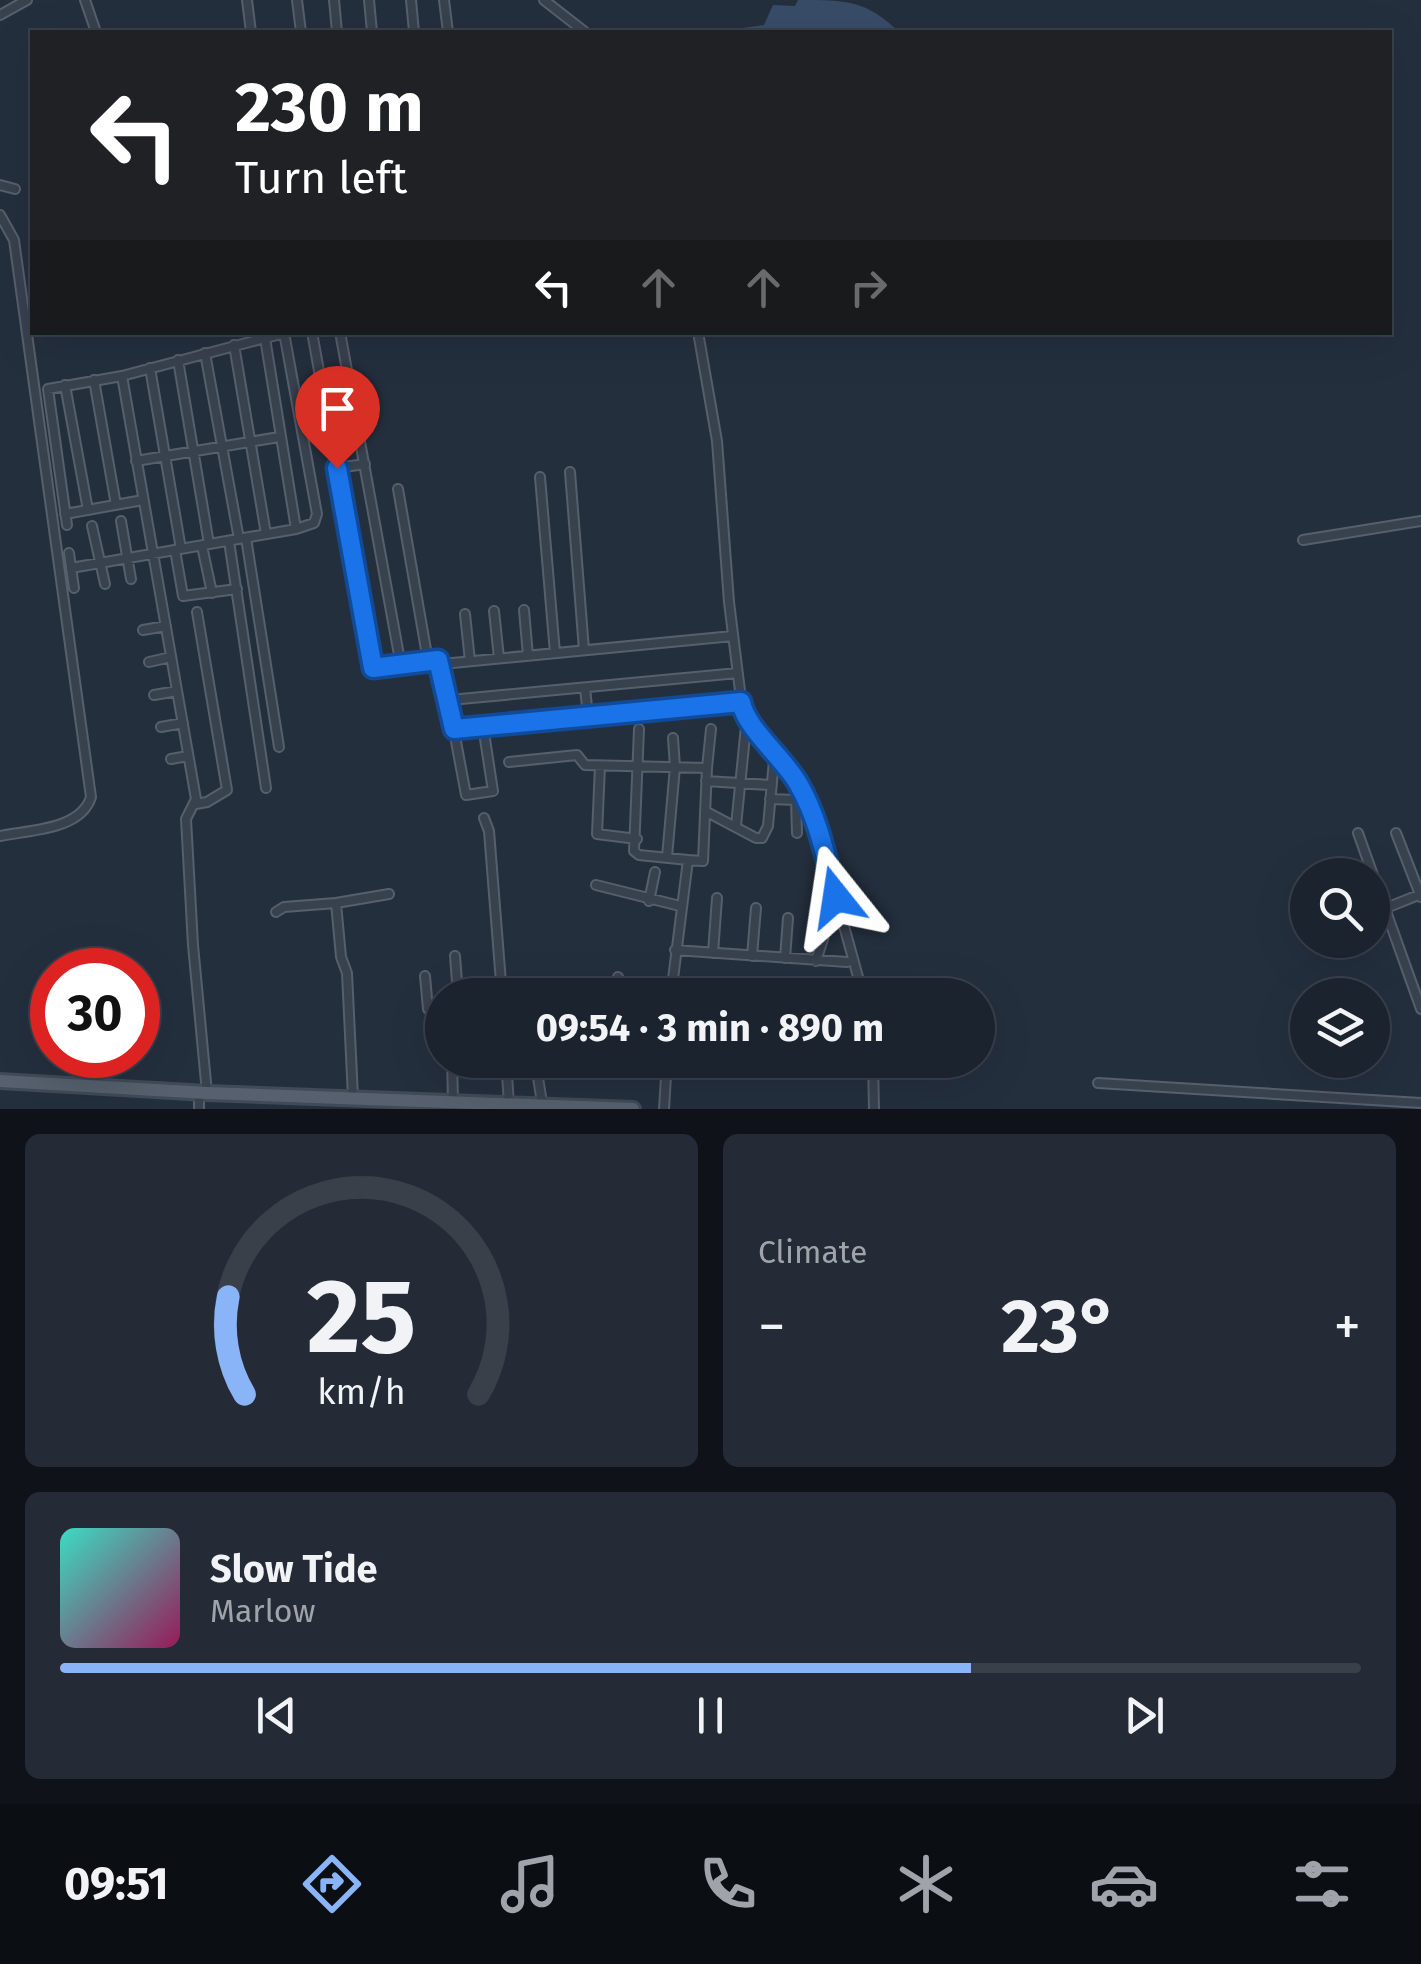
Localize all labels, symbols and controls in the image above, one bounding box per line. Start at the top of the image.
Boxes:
text: 230 m [235,66,424,150]
icon: left [70,70,200,200]
text: Turn left [235,151,407,205]
icon: left [526,260,581,315]
icon: ahead [631,260,686,315]
icon: ahead [736,260,791,315]
icon: right [841,260,896,315]
pin [295,366,380,469]
icon: arrive [310,381,365,436]
position arrow [784,845,888,949]
map controls [1290,858,1390,1078]
button: search [1290,858,1390,958]
speed limit sign: 30 [30,948,160,1078]
button: layers [1290,978,1390,1078]
text: 09:54 · 3 min · 890 m [536,1005,884,1051]
text: Climate [758,1233,867,1271]
text: 25 [307,1255,416,1380]
text: 23° [1001,1282,1118,1372]
text: − [758,1294,786,1360]
text: + [1334,1294,1361,1360]
text: km/h [317,1371,406,1413]
text: Slow Tide [210,1546,378,1592]
text: Marlow [210,1592,316,1630]
icon: previous [249,1688,304,1743]
icon: pause [683,1688,738,1743]
icon: next [1117,1688,1172,1743]
icon: directions [297,1849,367,1919]
icon: music [495,1849,565,1919]
icon: phone [693,1849,763,1919]
icon: climate [891,1849,961,1919]
icon: car [1089,1849,1159,1919]
icon: filters [1287,1849,1357,1919]
text: 09:51 [64,1857,169,1911]

